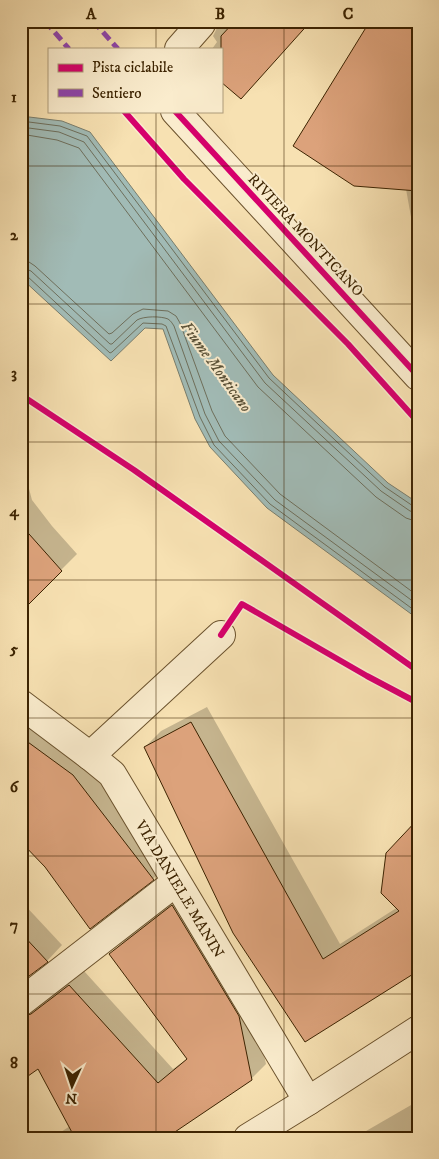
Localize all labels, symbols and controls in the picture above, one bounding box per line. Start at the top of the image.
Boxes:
text: A [85,4,97,24]
text: B [215,4,225,24]
text: C [343,4,353,24]
legend [48,48,222,112]
text: Pista ciclabile [92,58,173,77]
text: Sentiero [92,84,142,103]
text: 1 [11,87,17,107]
street label: RIVIERA MONTICANO [244,170,368,301]
text: 2 [10,225,19,245]
water label: Fiume Monticano [177,317,256,416]
text: 3 [11,363,17,383]
text: 4 [8,501,19,521]
text: 5 [9,639,18,659]
text: 6 [10,777,20,797]
street label: VIA DANIELE MANIN [131,816,228,961]
text: 7 [10,915,18,935]
text: 8 [10,1053,18,1073]
north arrow [48,1062,98,1112]
text: N [65,1089,78,1107]

